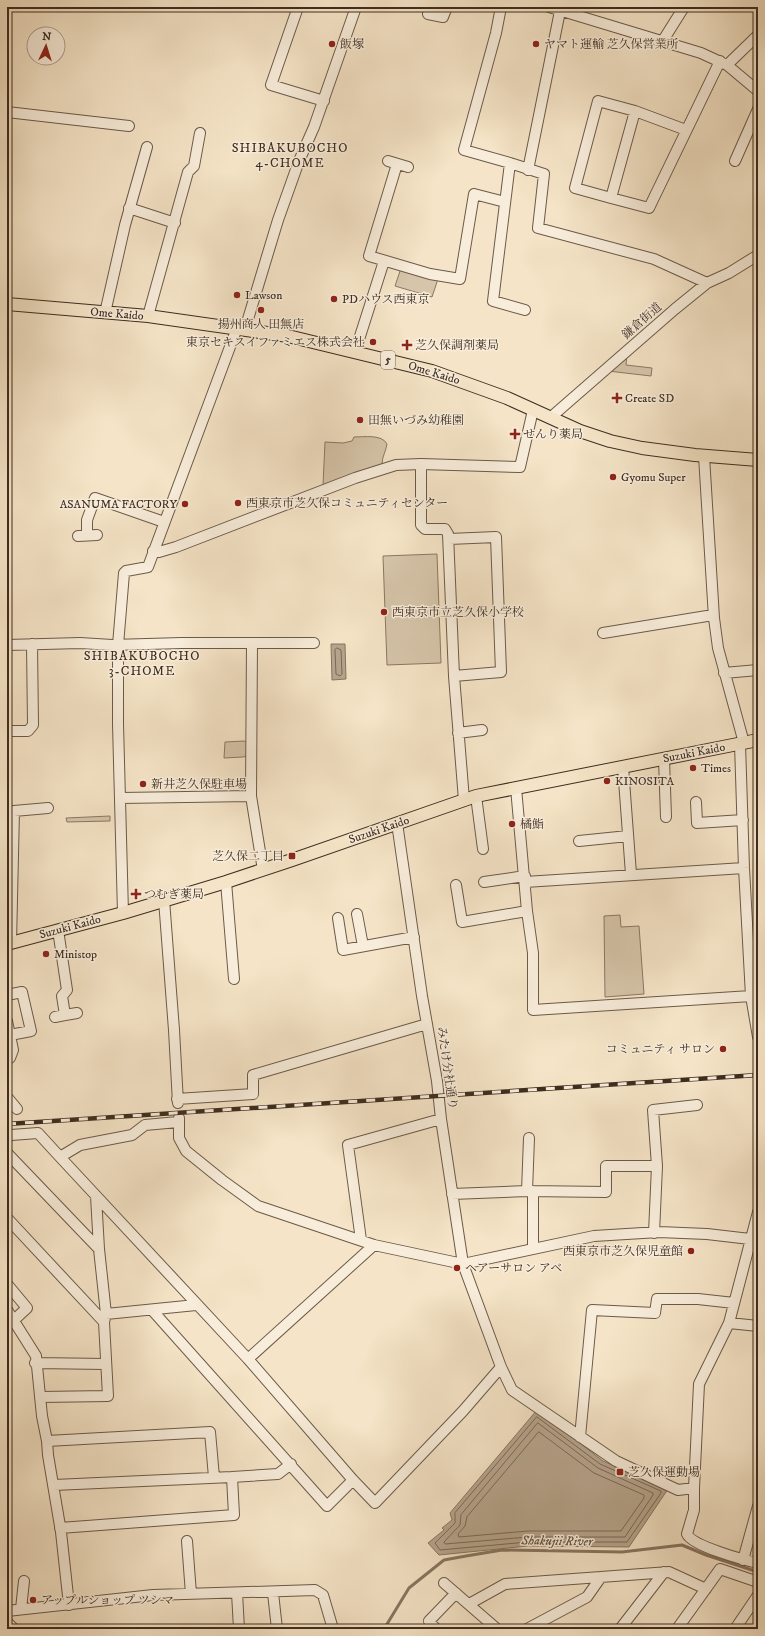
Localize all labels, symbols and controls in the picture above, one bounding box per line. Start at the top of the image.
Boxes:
north arrow [26,26,66,66]
text: N [42,30,52,44]
place label: 飯塚 [340,37,364,52]
place label: ヤマト運輸 芝久保営業所 [544,37,679,52]
marker: 飯塚 [327,39,337,49]
marker: ヤマト運輸 芝久保営業所 [531,39,541,49]
district label: SHIBAKUBOCHO 4-CHOME [232,140,348,171]
place label: Lawson [245,288,283,303]
marker: Lawson [232,290,242,300]
place label: PDハウス西東京 [342,292,430,307]
marker: PDハウス西東京 [329,294,339,304]
street label: 鎌倉街道 [619,300,665,342]
street label: Ome Kaido [90,304,144,324]
marker: 揚州商人 田無店 [256,305,266,315]
place label: 揚州商人 田無店 [218,317,304,332]
place label: 東京セキスイファミエス株式会社 [186,335,365,350]
marker: 東京セキスイファミエス株式会社 [368,337,378,347]
place label: 芝久保調剤薬局 [415,338,499,353]
marker: 芝久保調剤薬局 [402,340,412,350]
road number: 5 [381,351,395,369]
street label: Ome Kaido [406,358,462,388]
place label: Create SD [625,391,674,406]
marker: Create SD [612,393,622,403]
place label: 田無いづみ幼稚園 [368,413,464,428]
marker: 田無いづみ幼稚園 [355,415,365,425]
place label: せんり薬局 [523,427,583,442]
marker: せんり薬局 [510,429,520,439]
place label: Gyomu Super [621,470,686,485]
marker: Gyomu Super [608,472,618,482]
place label: 西東京市芝久保コミュニティセンター [246,496,448,511]
place label: ASANUMA FACTORY [60,497,177,512]
marker: 西東京市芝久保コミュニティセンター [233,498,243,508]
marker: ASANUMA FACTORY [180,499,190,509]
place label: 西東京市立芝久保小学校 [392,605,524,620]
marker: 西東京市立芝久保小学校 [379,607,389,617]
district label: SHIBAKUBOCHO 3-CHOME [84,648,200,679]
street label: Suzuki Kaido [662,740,727,766]
place label: Times [701,761,731,776]
marker: Times [688,763,698,773]
place label: KINOSITA [615,774,675,789]
marker: KINOSITA [602,776,612,786]
place label: 新井芝久保駐車場 [151,777,247,792]
marker: 新井芝久保駐車場 [138,779,148,789]
street label: Suzuki Kaido [347,813,411,847]
place label: 橘鮨 [520,817,544,832]
marker: 橘鮨 [507,819,517,829]
place label: 芝久保二丁目 [212,849,284,864]
marker: 芝久保二丁目 [287,851,297,861]
place label: つむぎ薬局 [144,887,204,902]
marker: つむぎ薬局 [131,889,141,899]
street label: Suzuki Kaido [38,912,103,942]
place label: Ministop [54,947,97,962]
marker: Ministop [41,949,51,959]
street label: みたけ分社通り [434,1025,460,1111]
place label: コミュニティ サロン [606,1042,715,1057]
marker: コミュニティ サロン [718,1044,728,1054]
place label: 西東京市芝久保児童館 [563,1244,683,1259]
marker: 西東京市芝久保児童館 [686,1246,696,1256]
place label: ヘアーサロン アベ [465,1261,562,1276]
marker: ヘアーサロン アベ [452,1263,462,1273]
place label: 芝久保運動場 [628,1465,700,1480]
marker: 芝久保運動場 [615,1467,625,1477]
water label: Shakujii River [520,1532,594,1550]
place label: アップルショップ ツシマ [41,1593,174,1608]
marker: アップルショップ ツシマ [28,1595,38,1605]

